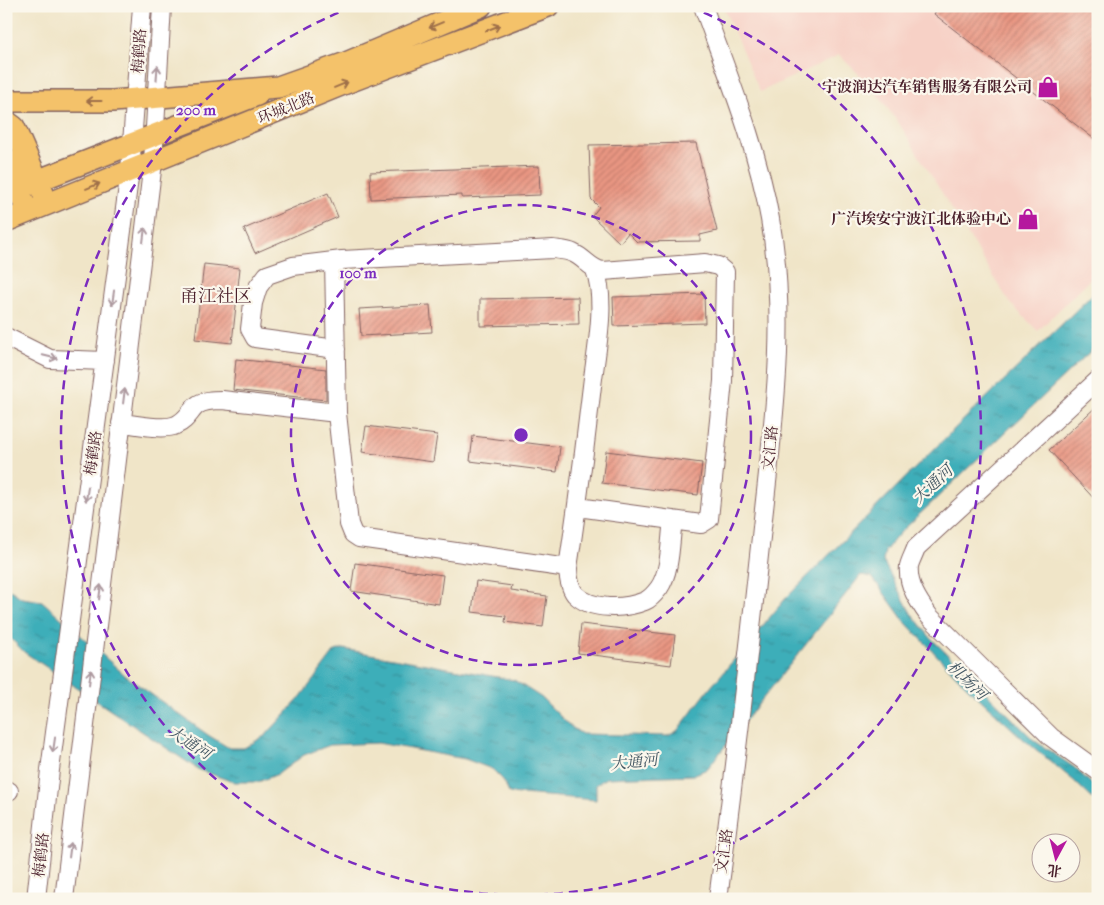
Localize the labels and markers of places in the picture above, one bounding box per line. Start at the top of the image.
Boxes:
shop icon: 宁波润达汽车销售服务有限公司 [1035,74,1061,100]
place label: 宁波润达汽车销售服务有限公司 [822,78,1032,96]
shop icon: 广汽埃安宁波江北体验中心 [1015,206,1041,232]
place label: 广汽埃安宁波江北体验中心 [831,210,1011,228]
centre of rings [512,426,530,444]

